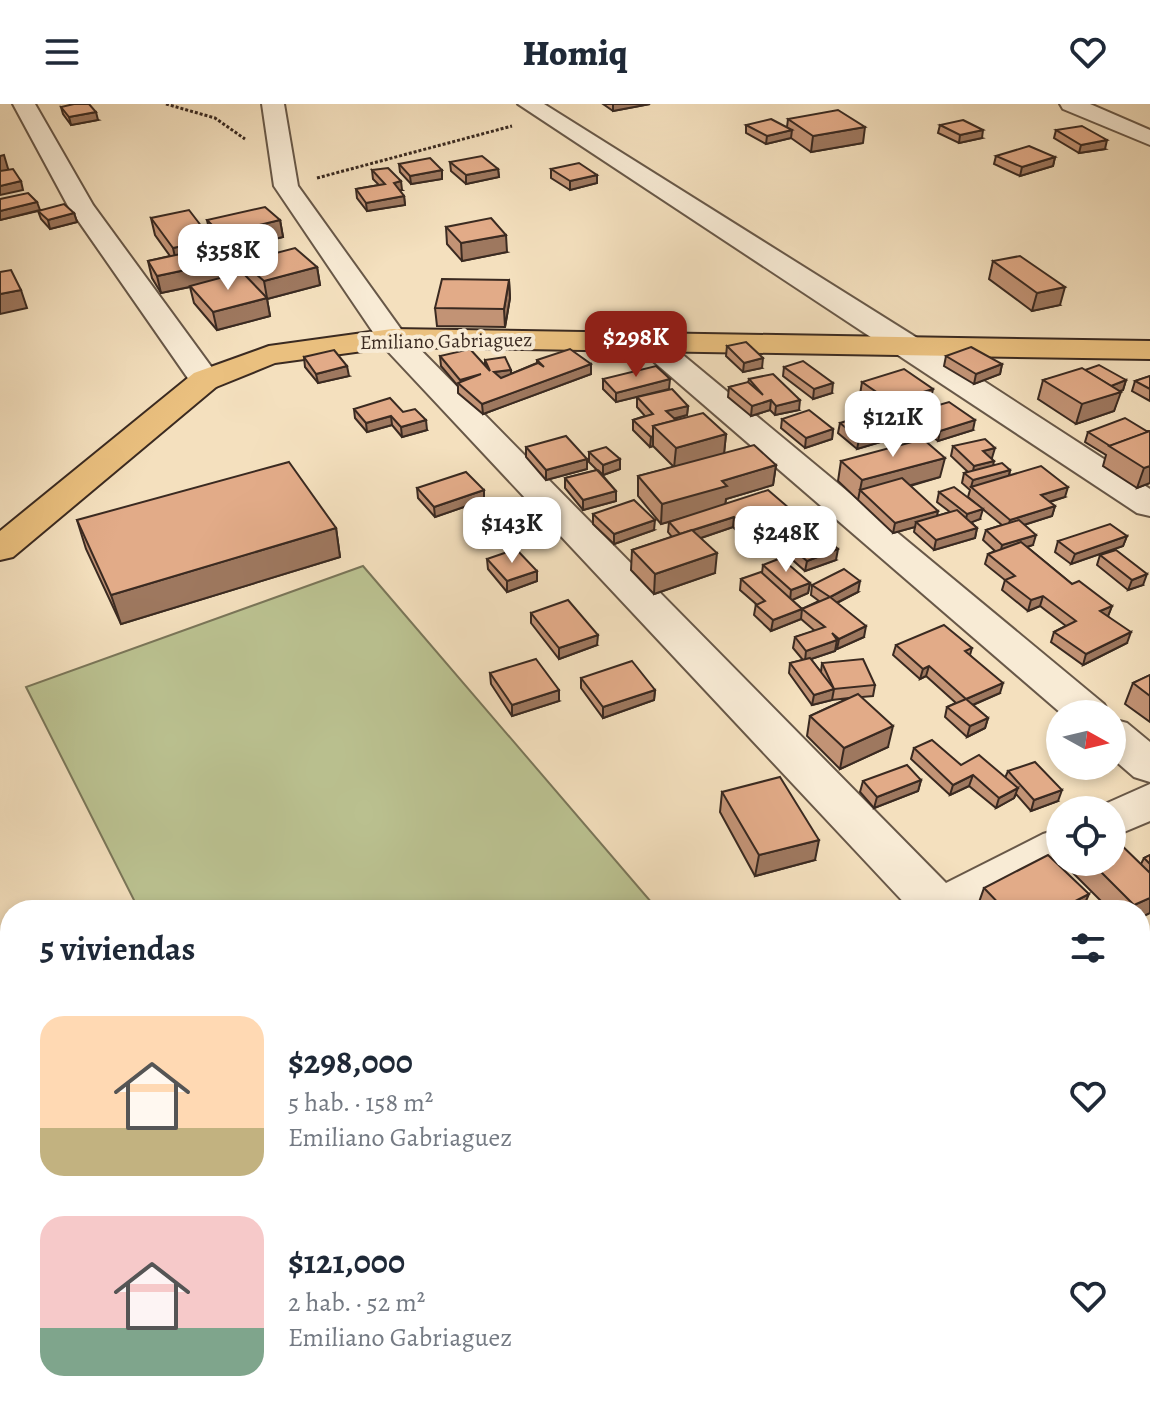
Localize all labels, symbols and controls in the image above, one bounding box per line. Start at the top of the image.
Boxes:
text: Homiq [523,28,627,77]
icon: menu [40,30,84,74]
icon: heart [1066,30,1110,74]
pin: $358K [172,224,284,292]
text: $358K [196,232,260,267]
pin: $298K [580,311,692,379]
text: $298K [603,319,669,354]
street label: Emiliano Gabriaguez [360,326,532,356]
pin: $121K [837,391,949,459]
text: $121K [863,399,923,434]
pin: $143K [456,497,568,565]
text: $143K [481,505,543,540]
pin: $248K [730,506,842,574]
text: $248K [753,514,819,549]
north arrow [1046,700,1126,780]
map controls [1046,700,1126,876]
button: locate [1046,796,1126,876]
text: 5 viviendas [40,925,195,972]
icon: filters [1066,926,1110,970]
text: $298,000 [288,1038,413,1085]
icon: home [104,1048,200,1144]
icon: heart [1066,1074,1110,1118]
text: 5 hab. · 158 m² [288,1085,433,1120]
text: Emiliano Gabriaguez [288,1120,512,1155]
text: $121,000 [288,1238,405,1285]
icon: home [104,1248,200,1344]
icon: heart [1066,1274,1110,1318]
text: 2 hab. · 52 m² [288,1285,425,1320]
text: Emiliano Gabriaguez [288,1320,512,1355]

